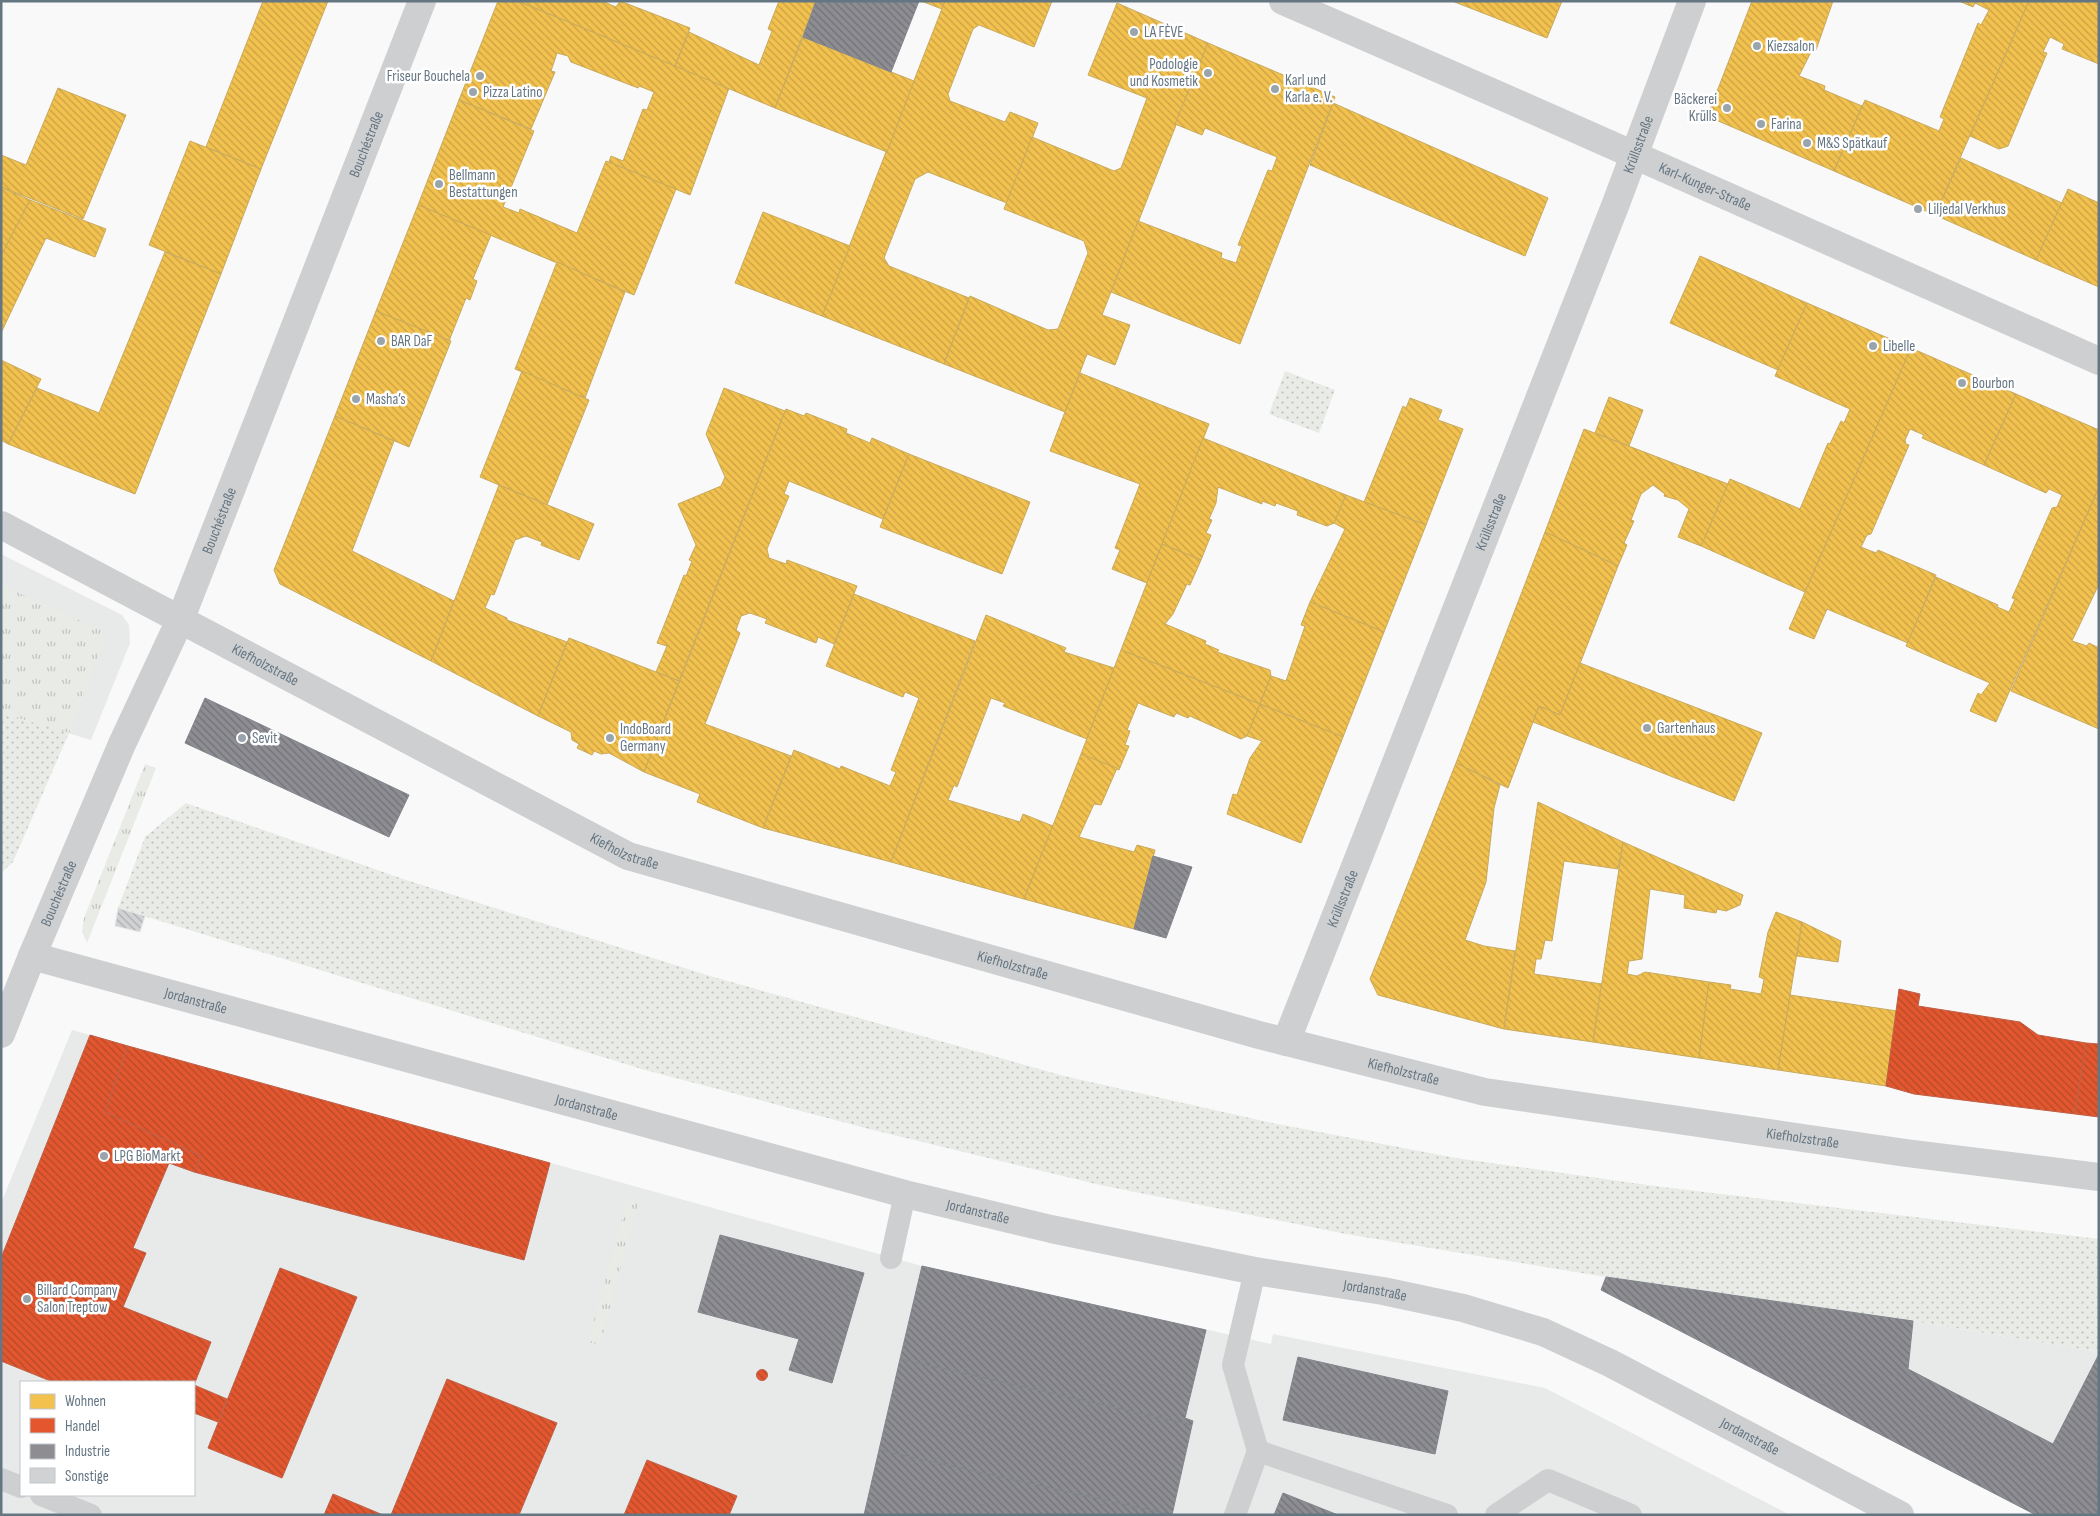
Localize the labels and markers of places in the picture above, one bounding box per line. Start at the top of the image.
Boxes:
place label: LA FÈVE [1144,23,1184,42]
marker: LA FÈVE [1128,26,1140,38]
place label: Kiezsalon [1767,37,1815,56]
marker: Kiezsalon [1751,40,1763,52]
place label: Podologie und Kosmetik [1130,55,1198,91]
place label: Friseur Bouchela [387,67,470,86]
marker: Podologie und Kosmetik [1202,67,1214,79]
marker: Friseur Bouchela [474,70,486,82]
place label: Karl und Karla e. V. [1285,71,1333,107]
place label: Pizza Latino [483,83,542,102]
marker: Karl und Karla e. V. [1269,83,1281,95]
marker: Pizza Latino [467,86,479,98]
place label: Bäckerei Krülls [1674,90,1717,126]
marker: Bäckerei Krülls [1721,102,1733,114]
place label: Farina [1771,115,1802,134]
marker: Farina [1755,118,1767,130]
place label: M&S Spätkauf [1817,134,1888,153]
marker: M&S Spätkauf [1801,137,1813,149]
place label: Bellmann Bestattungen [449,166,518,202]
marker: Bellmann Bestattungen [433,178,445,190]
place label: Liljedal Verkhus [1928,200,2006,219]
marker: Liljedal Verkhus [1912,203,1924,215]
place label: BAR DaF [391,332,432,351]
marker: BAR DaF [375,335,387,347]
place label: Libelle [1883,337,1915,356]
marker: Libelle [1867,340,1879,352]
place label: Bourbon [1972,374,2014,393]
marker: Bourbon [1956,377,1968,389]
place label: Masha’s [366,390,406,409]
marker: Masha’s [350,393,362,405]
place label: Gartenhaus [1657,719,1715,738]
place label: IndoBoard Germany [620,720,671,756]
marker: Gartenhaus [1641,722,1653,734]
place label: Sevit [252,729,278,748]
marker: Sevit [236,732,248,744]
marker: IndoBoard Germany [604,732,616,744]
place label: LPG BioMarkt [114,1147,181,1166]
marker: LPG BioMarkt [98,1150,110,1162]
place label: Billard Company Salon Treptow [37,1281,118,1317]
marker: Billard Company Salon Treptow [21,1293,33,1305]

